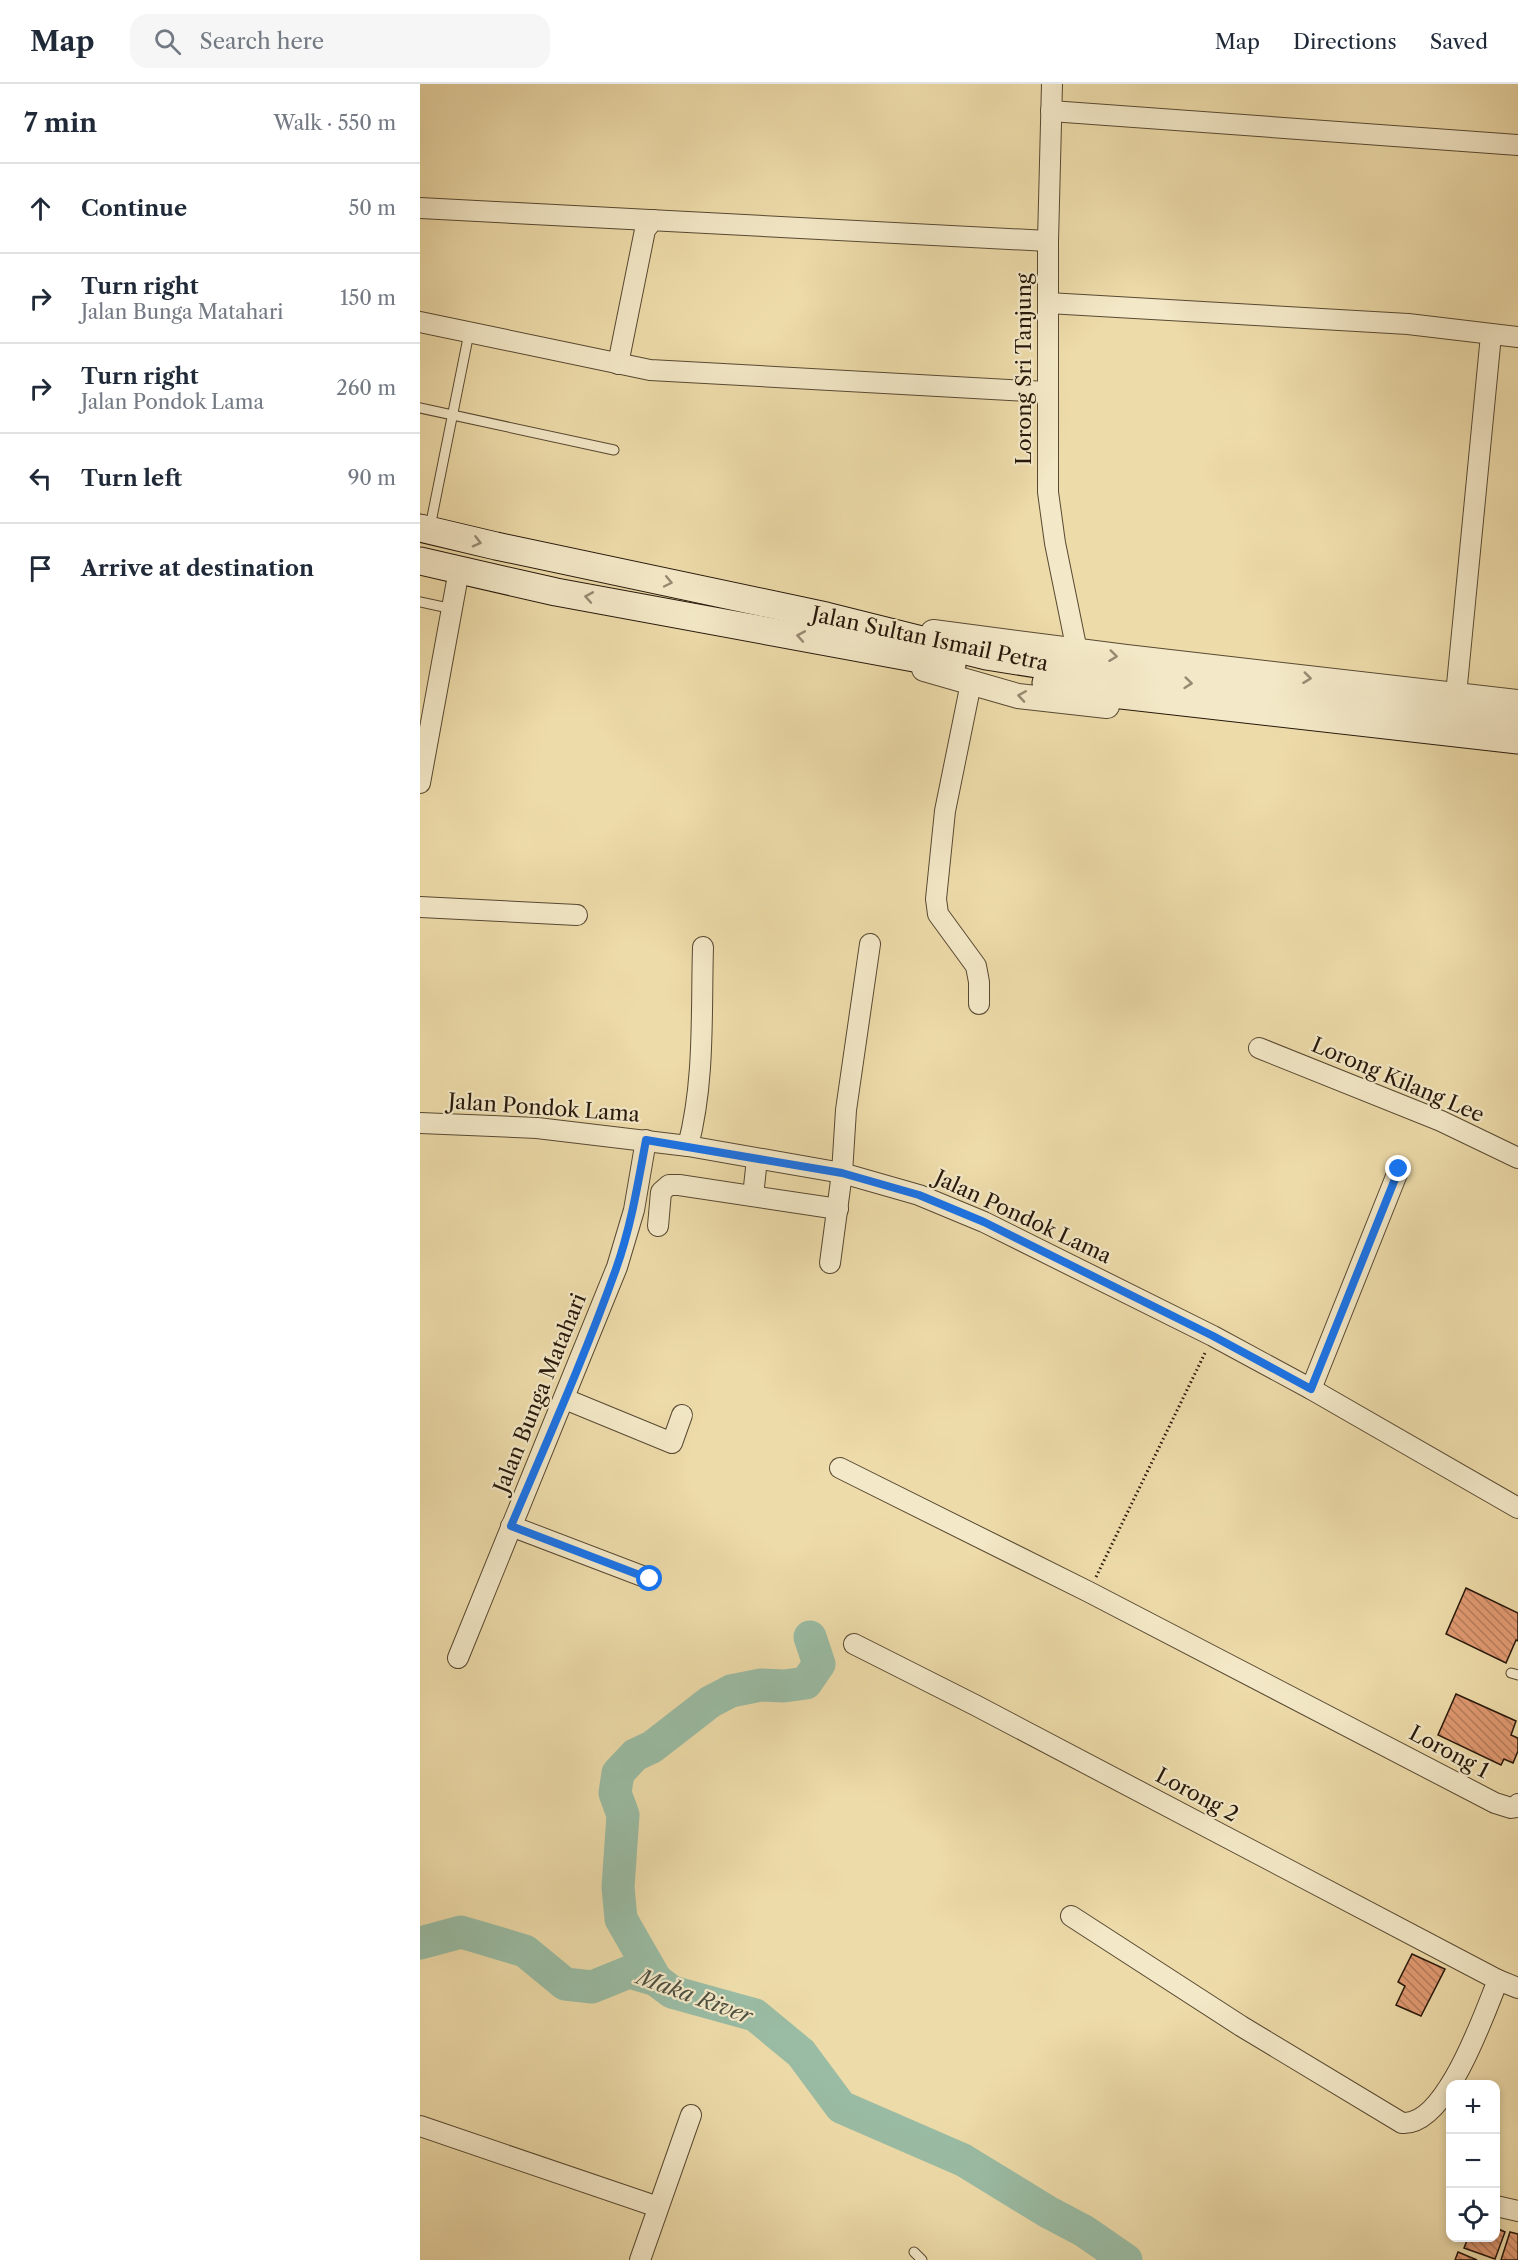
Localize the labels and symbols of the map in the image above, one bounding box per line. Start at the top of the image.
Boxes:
street label: Lorong Sri Tanjung [1011,272,1036,465]
one-way arrow [472,534,482,547]
one-way arrow [662,575,672,588]
one-way arrow [584,592,594,604]
street label: Jalan Sultan Ismail Petra [807,601,1052,676]
one-way arrow [797,630,807,643]
one-way arrow [1109,649,1118,662]
one-way arrow [1302,671,1311,684]
one-way arrow [1183,676,1192,689]
one-way arrow [1017,691,1026,703]
street label: Lorong Kilang Lee [1308,1032,1488,1127]
street label: Jalan Pondok Lama [444,1088,642,1127]
route end [1385,1155,1411,1181]
street label: Jalan Pondok Lama [928,1163,1116,1269]
street label: Jalan Bunga Matahari [487,1290,591,1499]
route start [636,1565,662,1591]
street label: Lorong 1 [1405,1720,1494,1783]
street label: Lorong 2 [1152,1762,1243,1827]
water label: Maka River [631,1962,758,2030]

